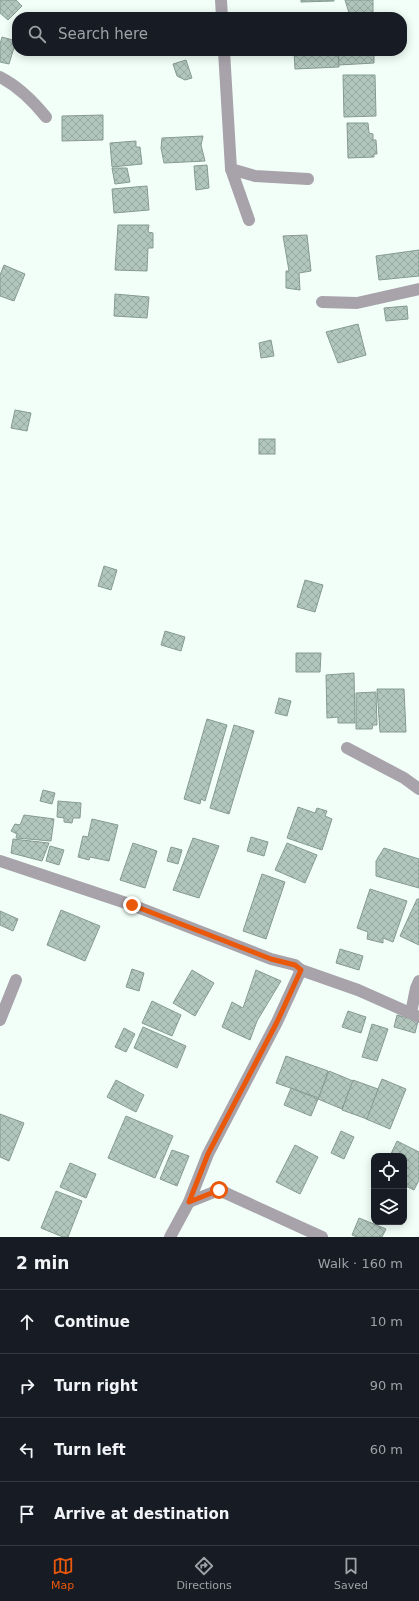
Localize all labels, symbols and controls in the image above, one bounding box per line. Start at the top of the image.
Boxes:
search box [12,12,407,56]
icon: search [26,23,48,45]
text: Search here [58,25,148,43]
route end [123,896,141,914]
map controls [371,1153,407,1225]
button: locate [371,1153,407,1189]
route start [210,1181,228,1199]
button: layers [371,1189,407,1225]
text: 2 min [16,1253,69,1273]
text: Walk · 160 m [318,1256,403,1271]
icon: ahead [16,1311,38,1333]
text: Continue [54,1313,130,1331]
text: 10 m [370,1314,403,1329]
icon: right [16,1375,38,1397]
text: Turn right [54,1377,138,1395]
text: 90 m [370,1378,403,1393]
icon: left [16,1439,38,1461]
text: Turn left [54,1441,126,1459]
text: 60 m [370,1442,403,1457]
icon: arrive [16,1503,38,1525]
text: Arrive at destination [54,1505,229,1523]
tab: Map [51,1555,74,1592]
tab: Directions [176,1555,232,1592]
tab: Saved [334,1555,368,1592]

